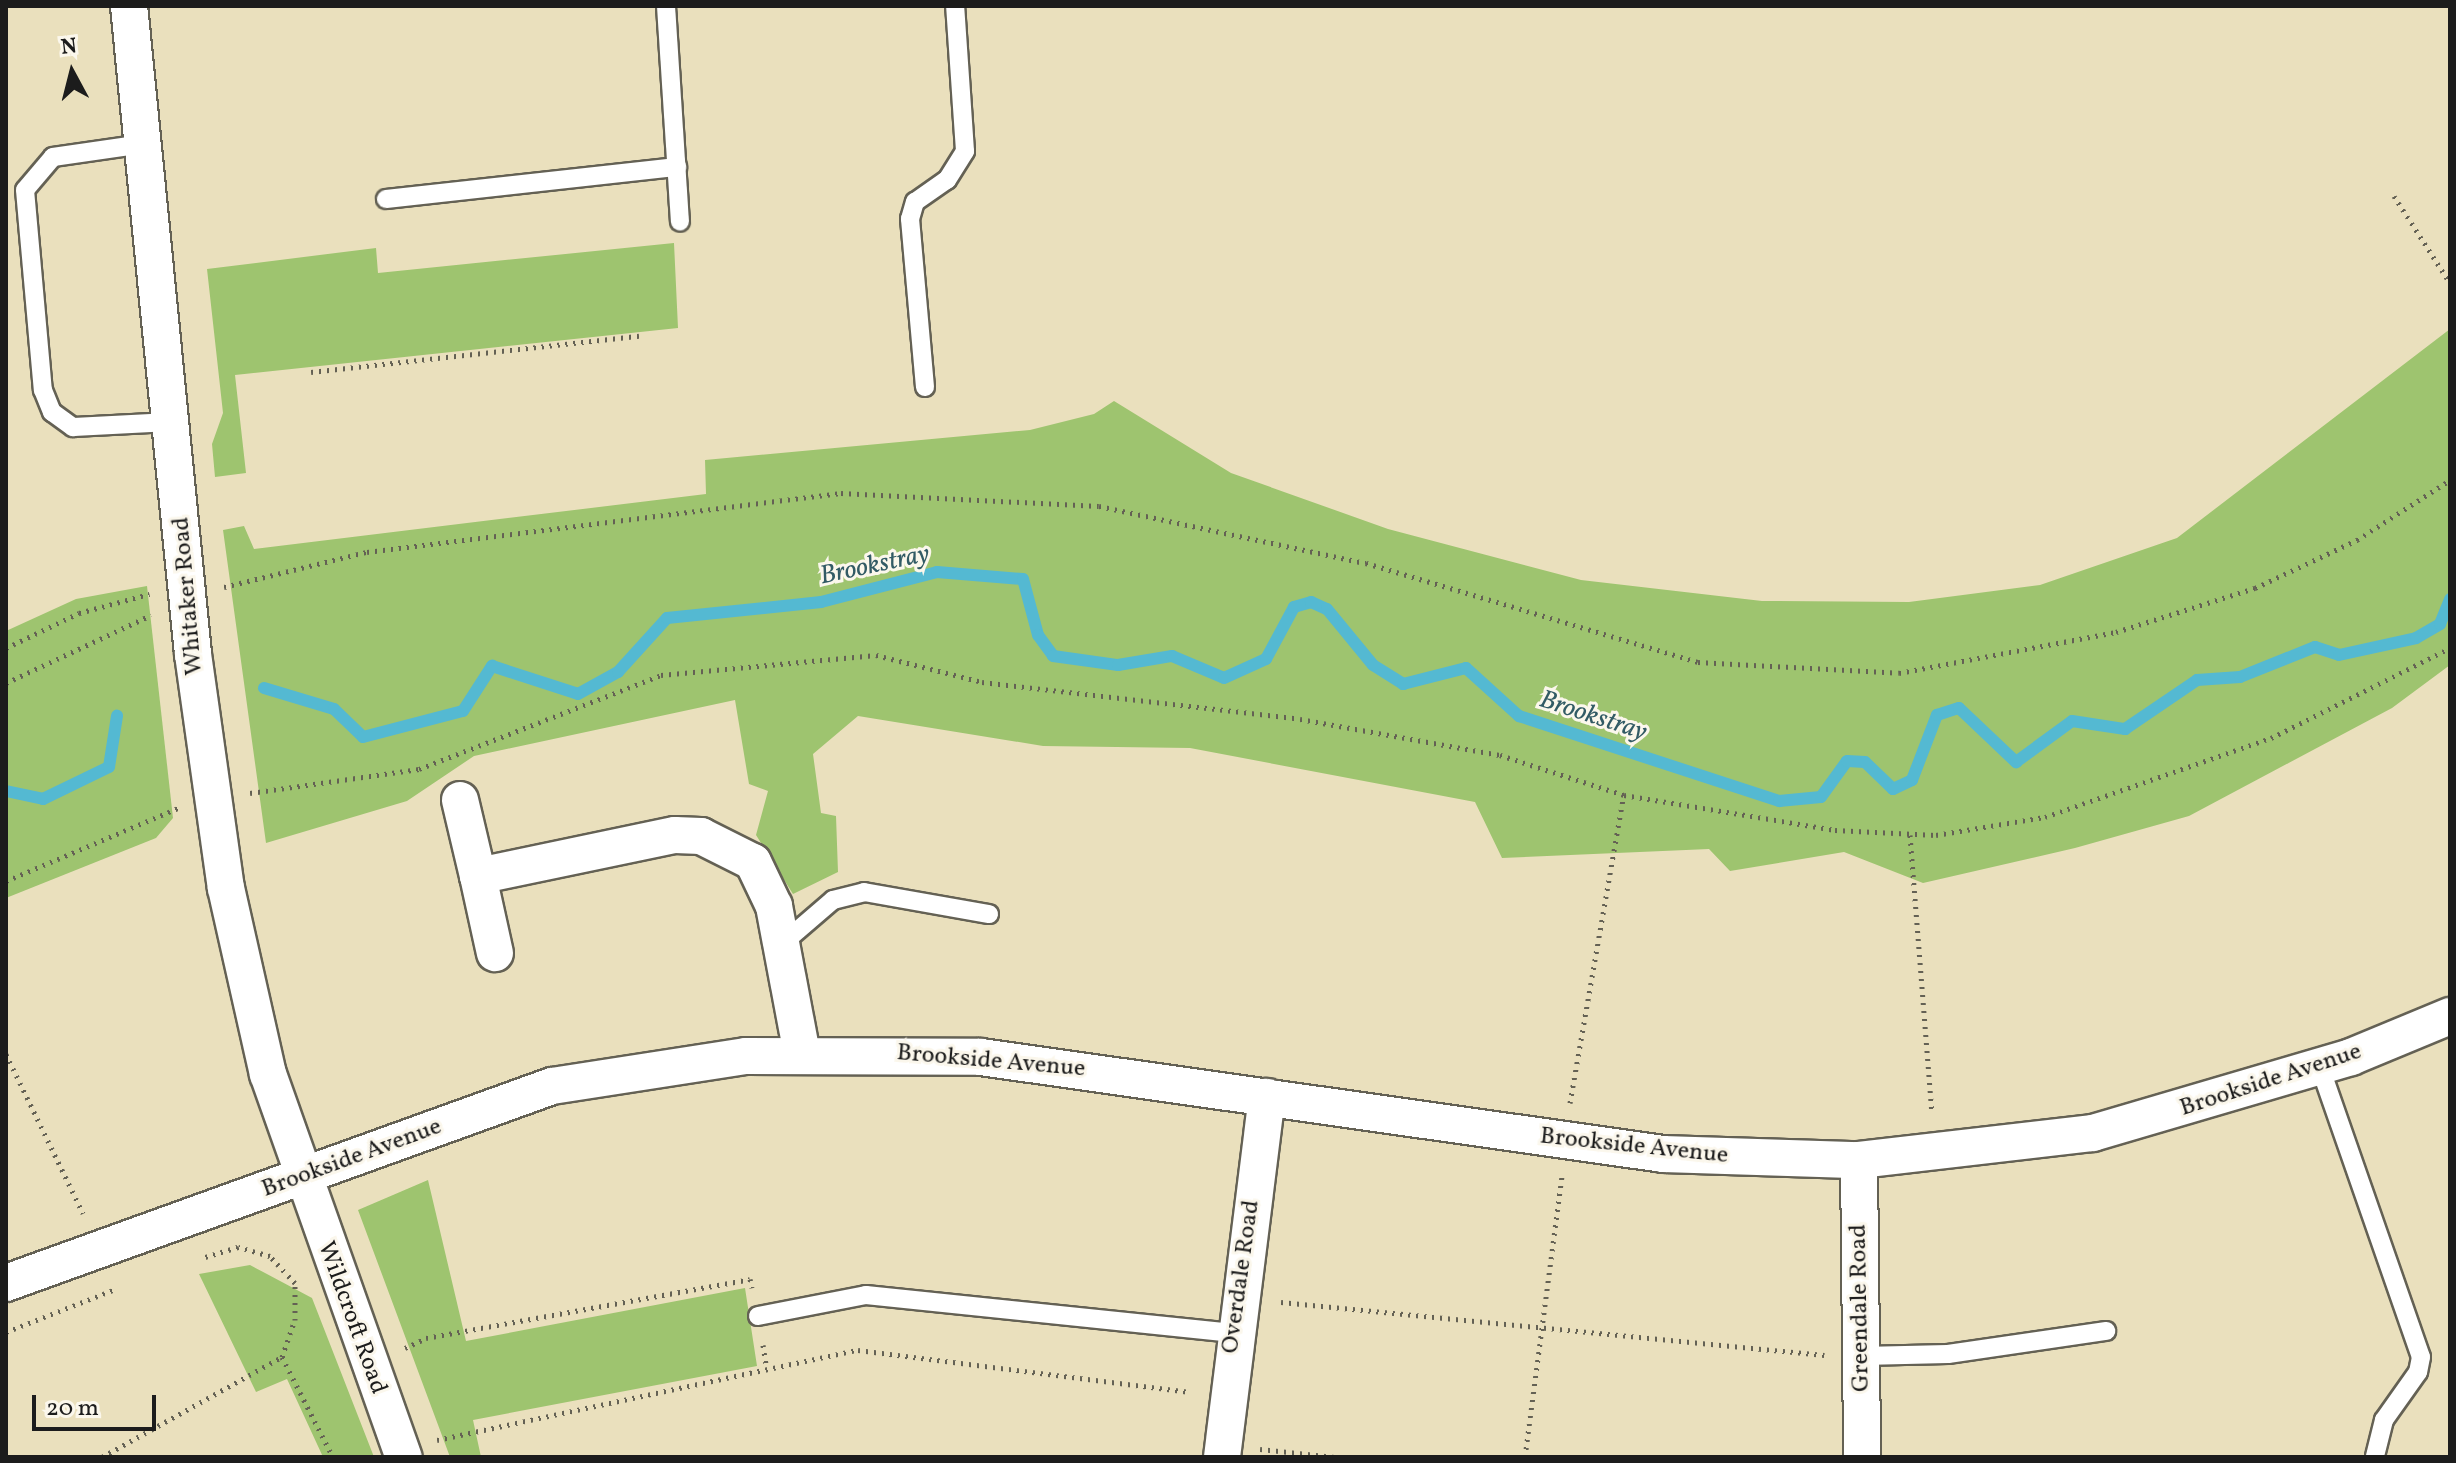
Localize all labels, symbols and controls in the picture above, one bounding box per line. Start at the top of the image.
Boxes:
text: N [59,31,79,64]
north arrow [32,32,112,112]
street label: Whitaker Road [168,516,210,676]
water label: Brookstray [817,539,933,593]
water label: Brookstray [1535,685,1651,749]
street label: Brookside Avenue [2177,1038,2365,1124]
street label: Brookside Avenue [896,1039,1086,1085]
street label: Brookside Avenue [258,1113,446,1205]
street label: Brookside Avenue [1538,1123,1730,1171]
street label: Overdale Road [1217,1199,1267,1355]
street label: Greendale Road [1845,1224,1877,1392]
street label: Wildcroft Road [310,1238,392,1398]
scale bar [36,1379,160,1429]
text: 20 m [46,1392,99,1426]

